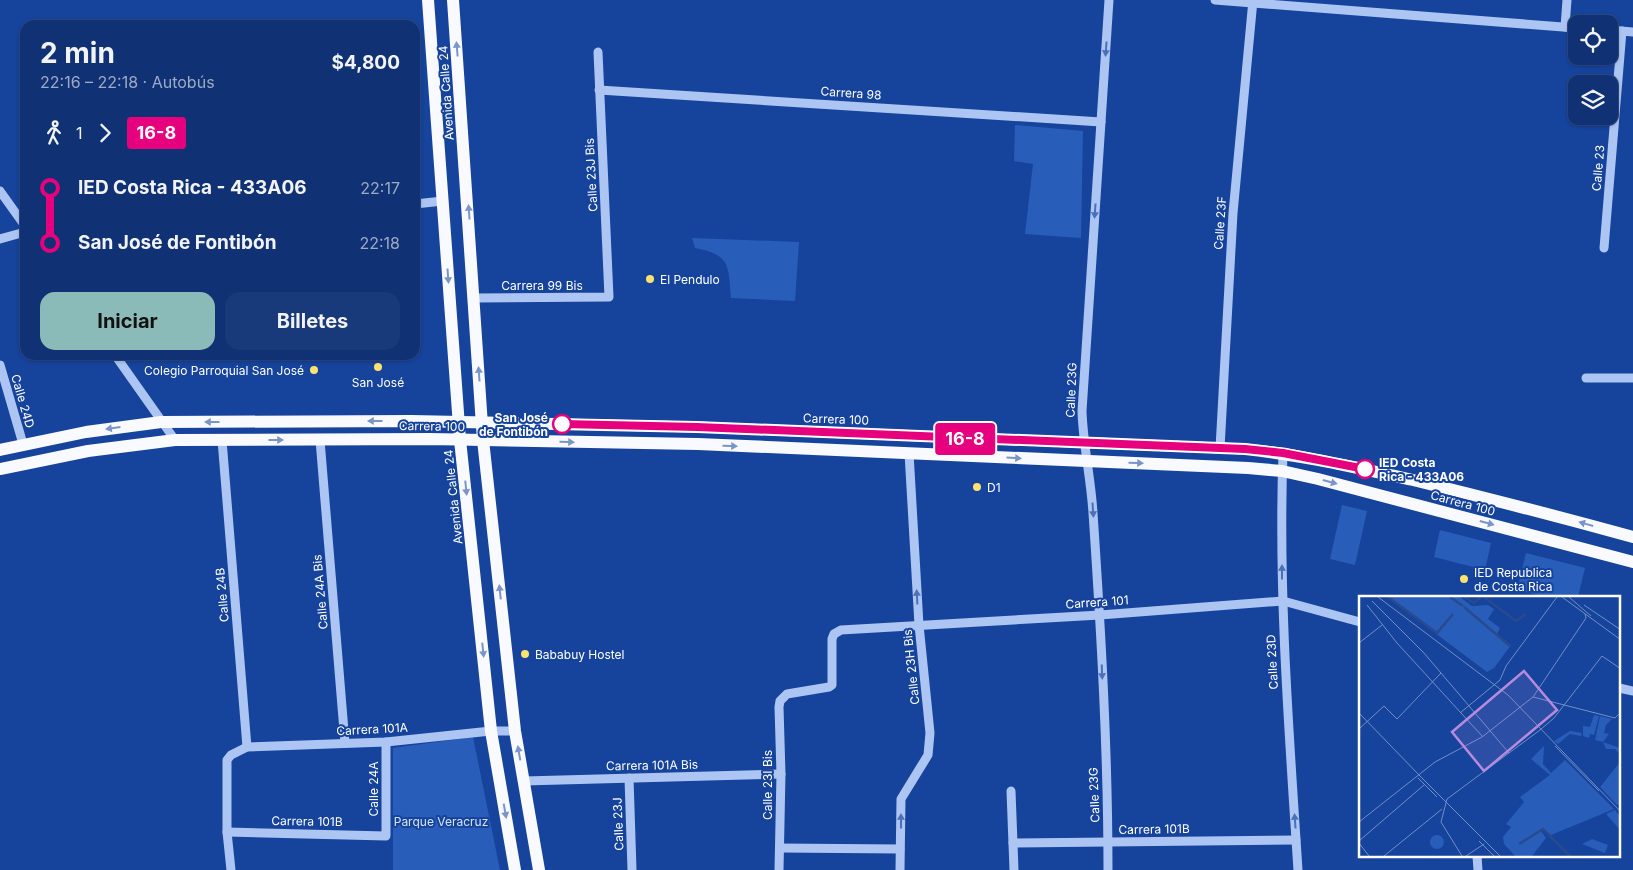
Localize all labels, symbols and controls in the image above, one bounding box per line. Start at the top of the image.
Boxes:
map controls [1568,15,1618,125]
button: locate [1568,15,1618,65]
text: 2 min [40,36,115,70]
one-way arrow [452,41,460,57]
one-way arrow [1101,41,1109,57]
street label: Avenida Calle 24 [435,45,457,141]
text: $4,800 [332,51,400,74]
text: 22:16 – 22:18 · Autobús [40,72,215,92]
button: layers [1568,75,1618,125]
street label: Carrera 98 [820,83,882,103]
icon: walk [40,119,68,147]
icon: forward [91,119,119,147]
text: 16-8 [137,122,176,143]
text: 1 [76,123,83,143]
street label: Calle 23J Bis [582,138,600,212]
street label: Calle 23 [1589,144,1607,192]
text: IED Costa Rica - 433A06 [78,176,307,199]
text: 22:17 [360,178,400,198]
street label: Calle 23F [1211,196,1229,250]
one-way arrow [464,203,472,219]
one-way arrow [1090,203,1098,219]
text: San José de Fontibón [78,231,276,254]
text: 22:18 [359,233,400,253]
one-way arrow [445,268,453,284]
place label: El Pendulo [660,272,720,287]
marker: El Pendulo [644,273,656,285]
street label: Carrera 99 Bis [501,278,583,293]
button: Iniciar [40,292,215,350]
button: Billetes [225,292,400,350]
marker: San José [372,361,384,373]
street label: Calle 23G [1063,362,1079,418]
place label: Colegio Parroquial San José [144,363,304,378]
marker: Colegio Parroquial San José [308,364,320,376]
one-way arrow [475,365,483,381]
street label: Calle 24D [8,372,38,430]
place label: San José [352,375,404,390]
place label: San José de Fontibón [479,410,548,439]
street label: Carrera 100 [803,410,869,428]
marker: San José de Fontibón [552,414,572,434]
one-way arrow [367,417,383,425]
one-way arrow [204,418,220,426]
street label: Carrera 100 [399,418,465,434]
line badge: 16-8 [930,423,1000,455]
one-way arrow [105,425,121,433]
text: 16-8 [945,428,985,449]
one-way arrow [268,436,284,444]
one-way arrow [559,438,575,446]
one-way arrow [722,442,738,450]
street label: Avenida Calle 24 [441,449,465,545]
one-way arrow [1007,455,1023,463]
place label: IED Costa Rica - 433A06 [1379,455,1464,484]
marker: IED Costa Rica - 433A06 [1355,459,1375,479]
one-way arrow [1128,460,1144,468]
one-way arrow [1322,478,1337,486]
one-way arrow [462,480,470,496]
place label: D1 [987,480,1001,495]
marker: D1 [971,481,983,493]
street label: Carrera 100 [1429,487,1497,519]
one-way arrow [1089,502,1097,518]
one-way arrow [1479,520,1494,528]
one-way arrow [1579,520,1594,528]
street label: Calle 24A Bis [309,554,331,630]
one-way arrow [1278,563,1286,579]
place label: IED Republica de Costa Rica [1474,565,1552,594]
street label: Calle 24B [212,567,232,623]
marker: IED Republica de Costa Rica [1458,573,1470,585]
one-way arrow [496,583,504,599]
one-way arrow [913,589,921,605]
street label: Carrera 101 [1065,592,1129,612]
inset map [1359,596,1620,858]
street label: Calle 23H Bis [900,629,922,705]
street label: Calle 23D [1263,634,1281,690]
one-way arrow [479,642,487,658]
place label: Bababuy Hostel [535,647,625,662]
marker: Bababuy Hostel [519,648,531,660]
one-way arrow [1098,665,1106,681]
street label: Carrera 101A [336,720,408,738]
one-way arrow [514,745,522,761]
street label: Calle 23I Bis [760,750,775,820]
street label: Carrera 101A Bis [606,757,698,773]
street label: Calle 24A [366,762,381,816]
street label: Calle 23G [1086,767,1102,823]
street label: Calle 23J [610,797,626,851]
one-way arrow [501,803,509,819]
street label: Carrera 101B [271,813,343,829]
one-way arrow [897,813,905,829]
one-way arrow [1290,813,1298,829]
park label: Parque Veracruz [394,814,488,829]
street label: Carrera 101B [1118,821,1190,837]

